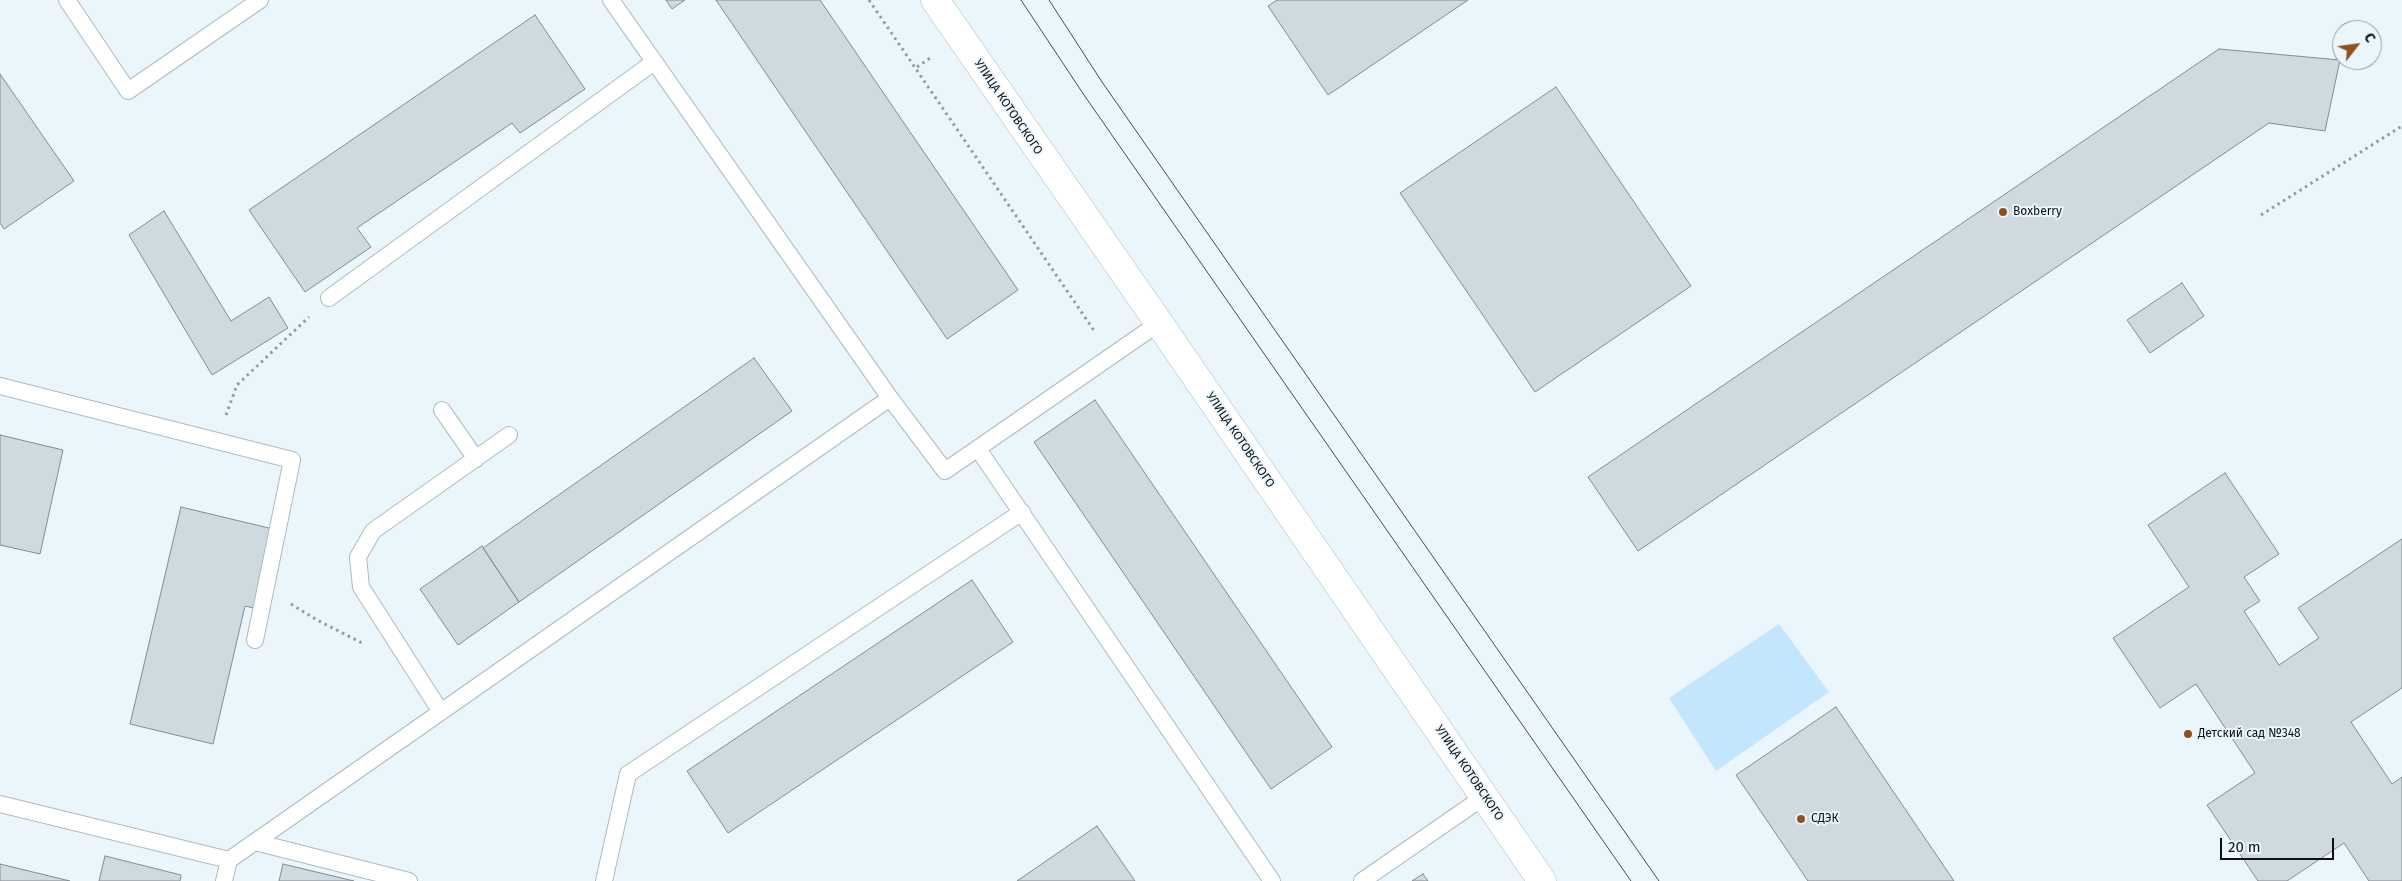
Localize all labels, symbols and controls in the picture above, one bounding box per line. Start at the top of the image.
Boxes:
north arrow [2332,20,2382,70]
text: С [2360,30,2379,45]
street label: УЛИЦА КОТОВСКОГО [971,56,1045,158]
place label: Boxberry [2013,205,2062,219]
marker: Boxberry [1997,206,2009,218]
street label: УЛИЦА КОТОВСКОГО [1203,389,1277,491]
street label: УЛИЦА КОТОВСКОГО [1432,722,1506,824]
place label: Детский сад №348 [2198,727,2301,741]
marker: Детский сад №348 [2182,728,2194,740]
place label: СДЭК [1811,812,1839,826]
marker: СДЭК [1795,813,1807,825]
scale bar [2222,828,2336,860]
text: 20 m [2228,838,2261,856]

